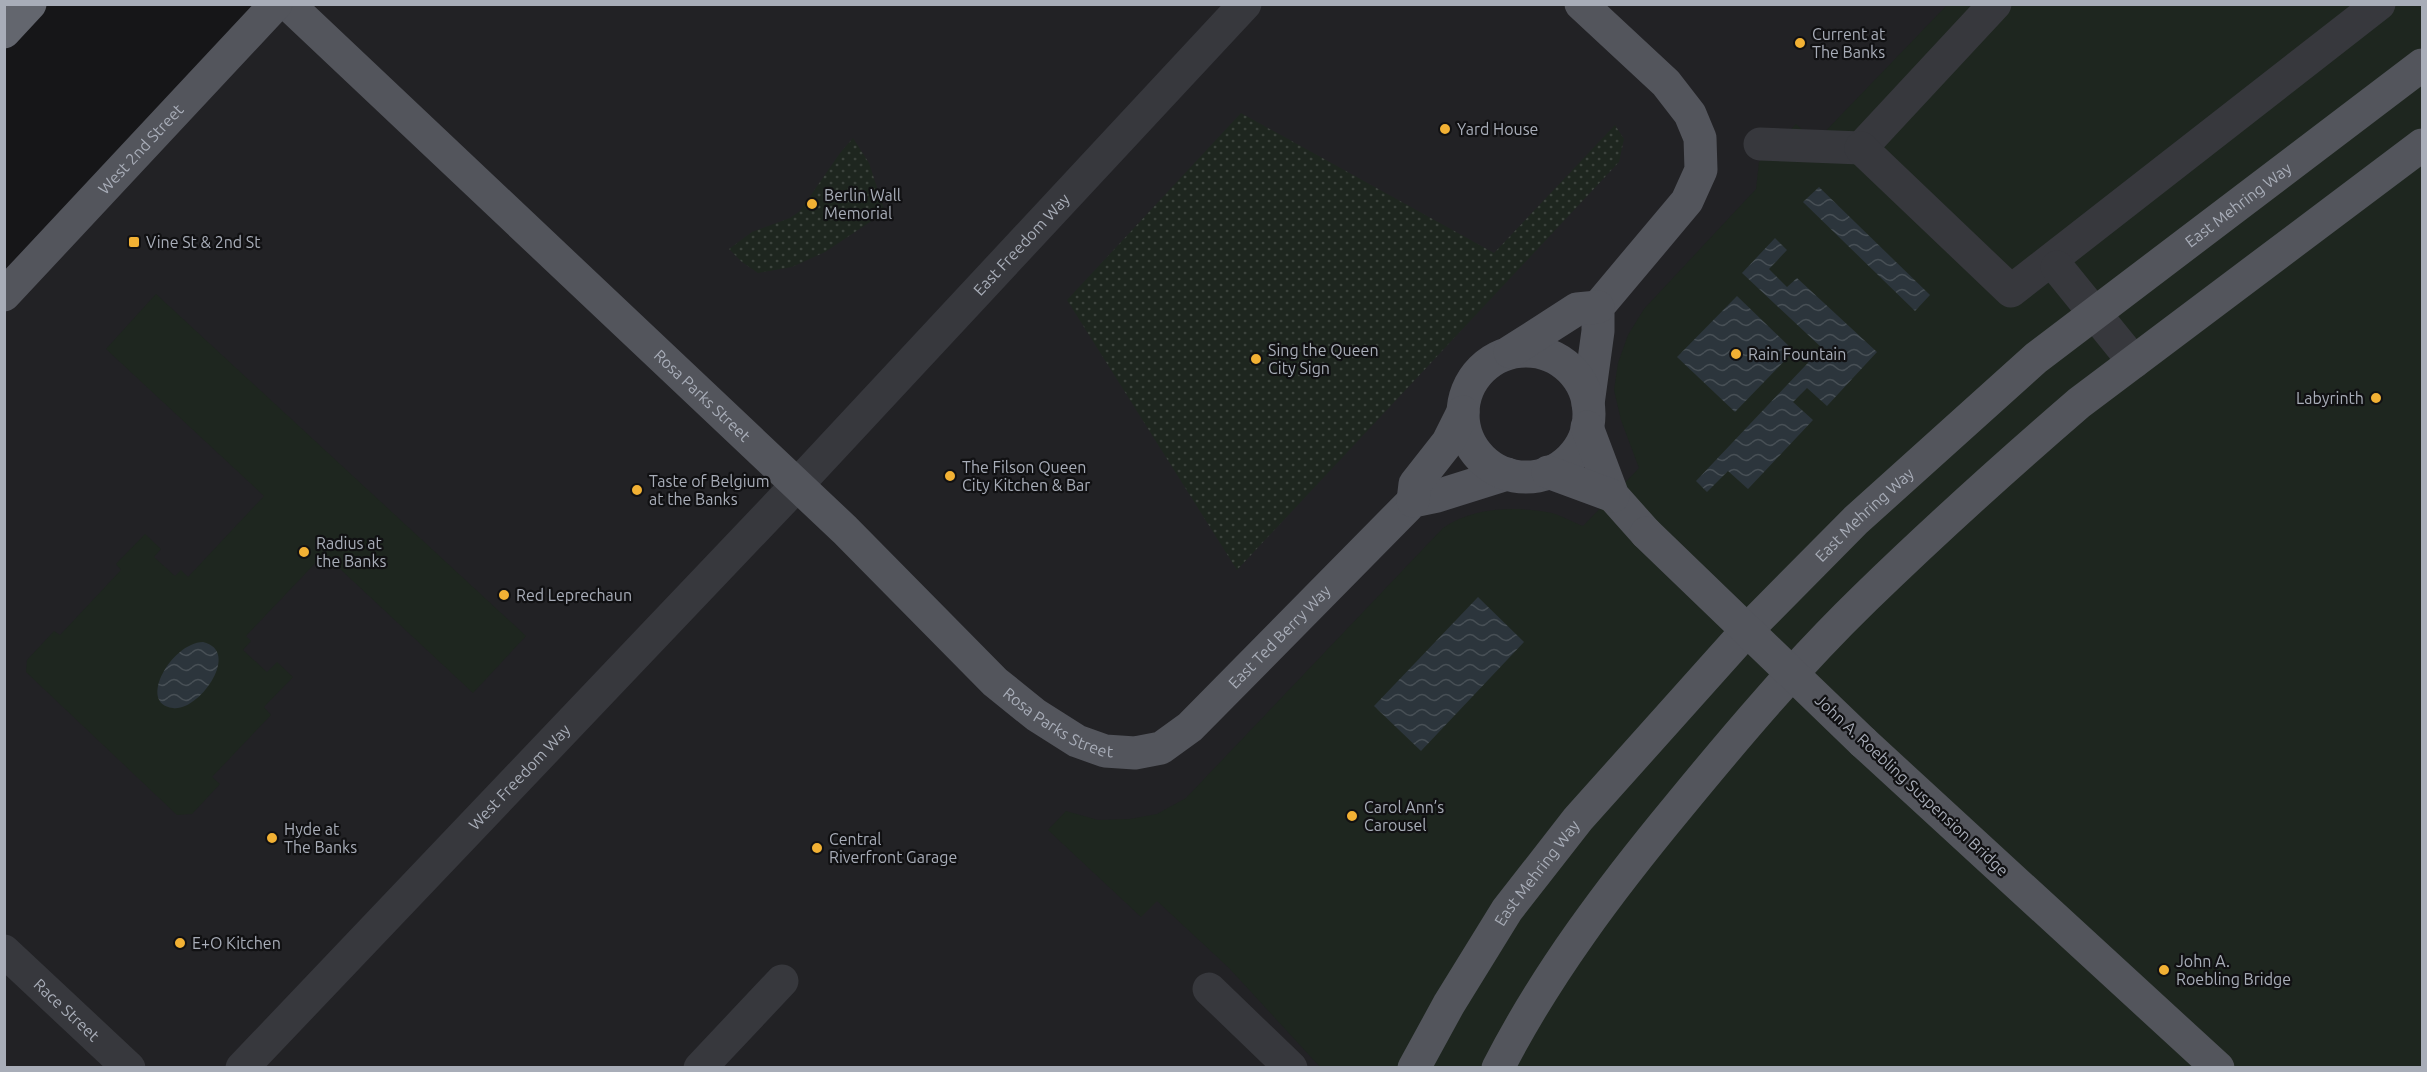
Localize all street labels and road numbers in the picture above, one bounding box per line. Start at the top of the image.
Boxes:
street label: West 2nd Street [94,100,187,198]
street label: East Mehring Way [2181,158,2295,251]
street label: East Freedom Way [969,189,1073,299]
street label: Rosa Parks Street [651,346,755,445]
street label: East Mehring Way [1811,464,1917,565]
street label: East Ted Berry Way [1225,581,1334,692]
street label: Rosa Parks Street [1000,684,1114,761]
street label: John A. Roebling Suspension Bridge [1812,691,2012,879]
street label: West Freedom Way [465,720,574,833]
street label: East Mehring Way [1491,816,1583,929]
street label: Race Street [30,975,104,1045]

